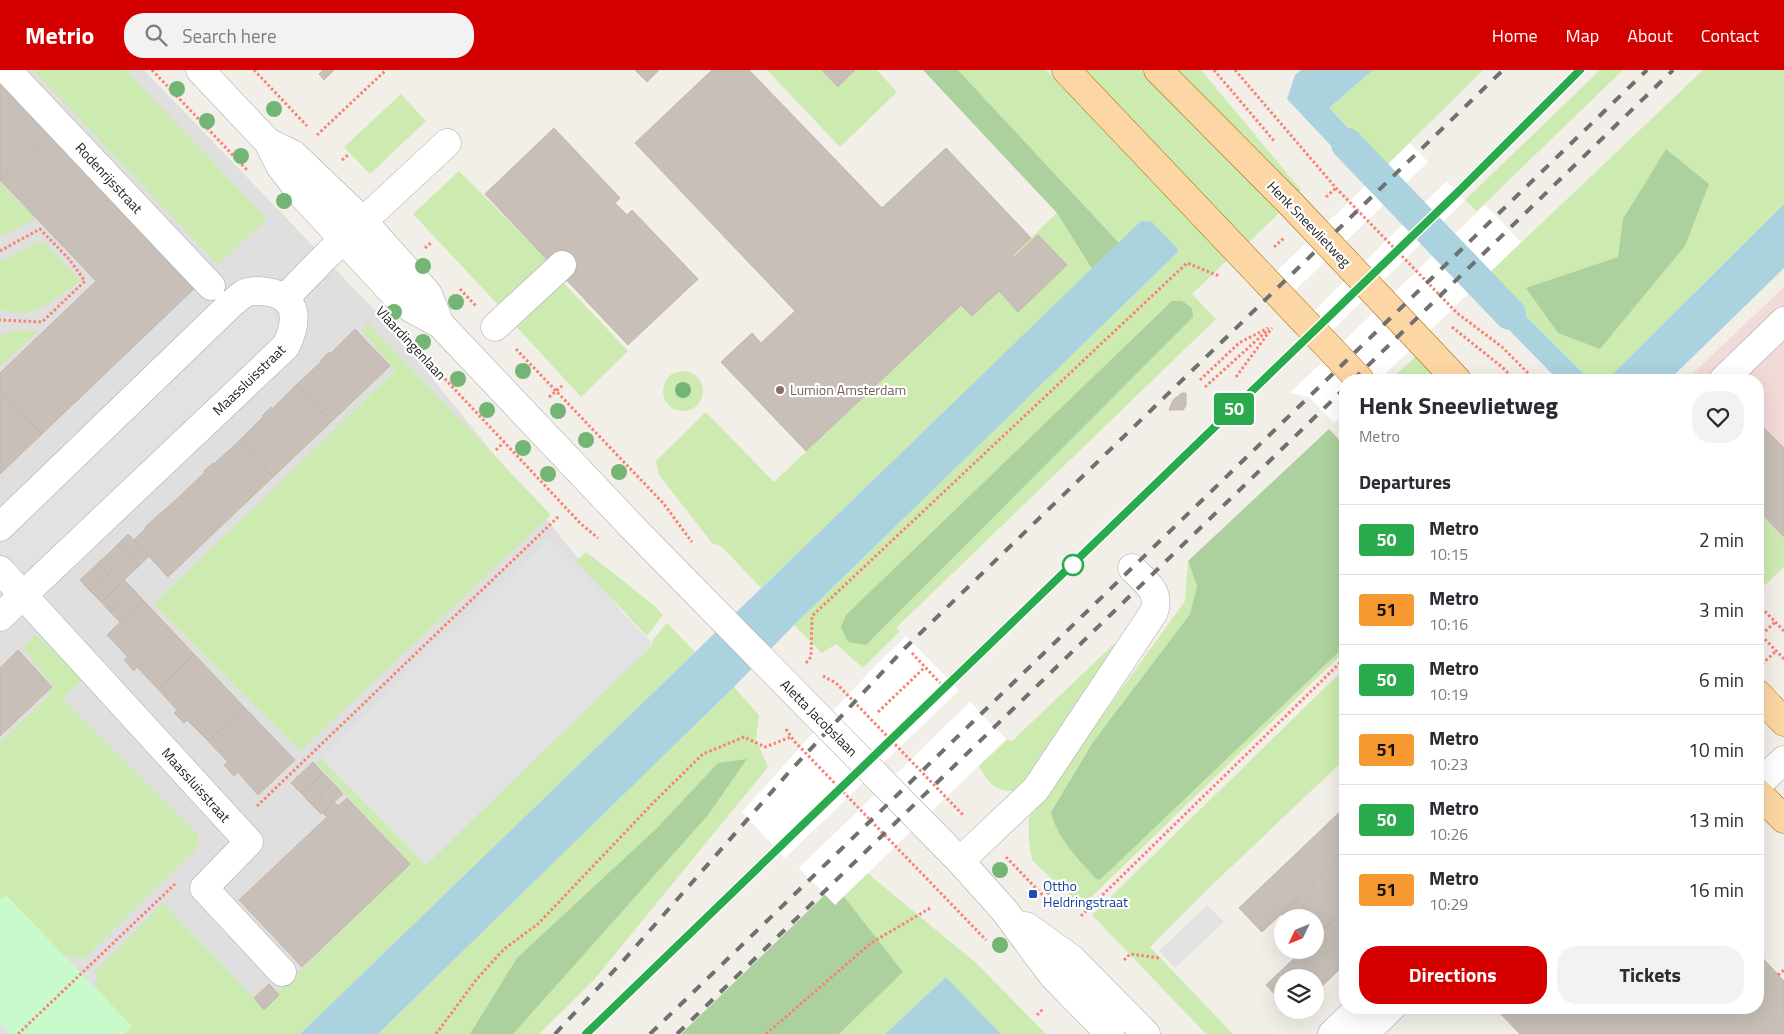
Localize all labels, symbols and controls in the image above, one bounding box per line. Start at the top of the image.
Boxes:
search box [124,13,474,58]
text: Metrio [25,17,94,53]
icon: search [142,21,170,49]
text: Search here [182,21,277,50]
text: Home [1492,22,1538,49]
text: Map [1566,22,1599,49]
text: About [1627,22,1673,49]
text: Contact [1701,22,1759,49]
street label: Rodenrijsstraat [71,137,148,218]
street label: Henk Sneevlietweg [1263,176,1356,271]
street label: Vlaardingenlaan [371,301,451,384]
street label: Maassluisstraat [207,339,290,420]
place label: Lumion Amsterdam [790,379,906,400]
marker: Lumion Amsterdam [774,384,786,396]
text: Henk Sneevlietweg [1359,387,1558,423]
button: heart [1692,391,1744,443]
line badge: 50 [1212,393,1256,425]
text: 50 [1224,395,1244,422]
text: Metro [1359,424,1400,448]
text: Departures [1359,467,1451,496]
text: Metro [1429,513,1479,542]
text: 2 min [1699,525,1744,554]
text: 50 [1376,526,1397,553]
text: 10:15 [1429,542,1468,566]
unlabelled marker [1062,554,1084,576]
text: Metro [1429,583,1479,612]
text: 3 min [1699,595,1744,624]
text: 51 [1376,596,1397,623]
text: 10:16 [1429,612,1468,636]
text: Metro [1429,653,1479,682]
text: 6 min [1699,665,1744,694]
text: 50 [1376,666,1397,693]
street label: Aletta Jacobslaan [776,674,863,761]
text: 10:19 [1429,682,1468,706]
text: Metro [1429,723,1479,752]
text: 10 min [1688,735,1744,764]
text: 51 [1376,736,1397,763]
street label: Maassluisstraat [157,743,236,827]
text: 10:23 [1429,752,1468,776]
text: Metro [1429,793,1479,822]
text: 13 min [1688,805,1744,834]
text: 50 [1376,806,1397,833]
text: 10:26 [1429,822,1468,846]
text: Metro [1429,863,1479,892]
place label: Ottho Heldringstraat [1043,875,1128,912]
text: 16 min [1688,875,1744,904]
text: 51 [1376,876,1397,903]
marker: Ottho Heldringstraat [1027,888,1039,900]
text: 10:29 [1429,892,1468,916]
north arrow [1274,909,1324,959]
map controls [1274,909,1324,1019]
button: Directions [1359,946,1547,1004]
button: Tickets [1557,946,1744,1004]
button: layers [1274,969,1324,1019]

